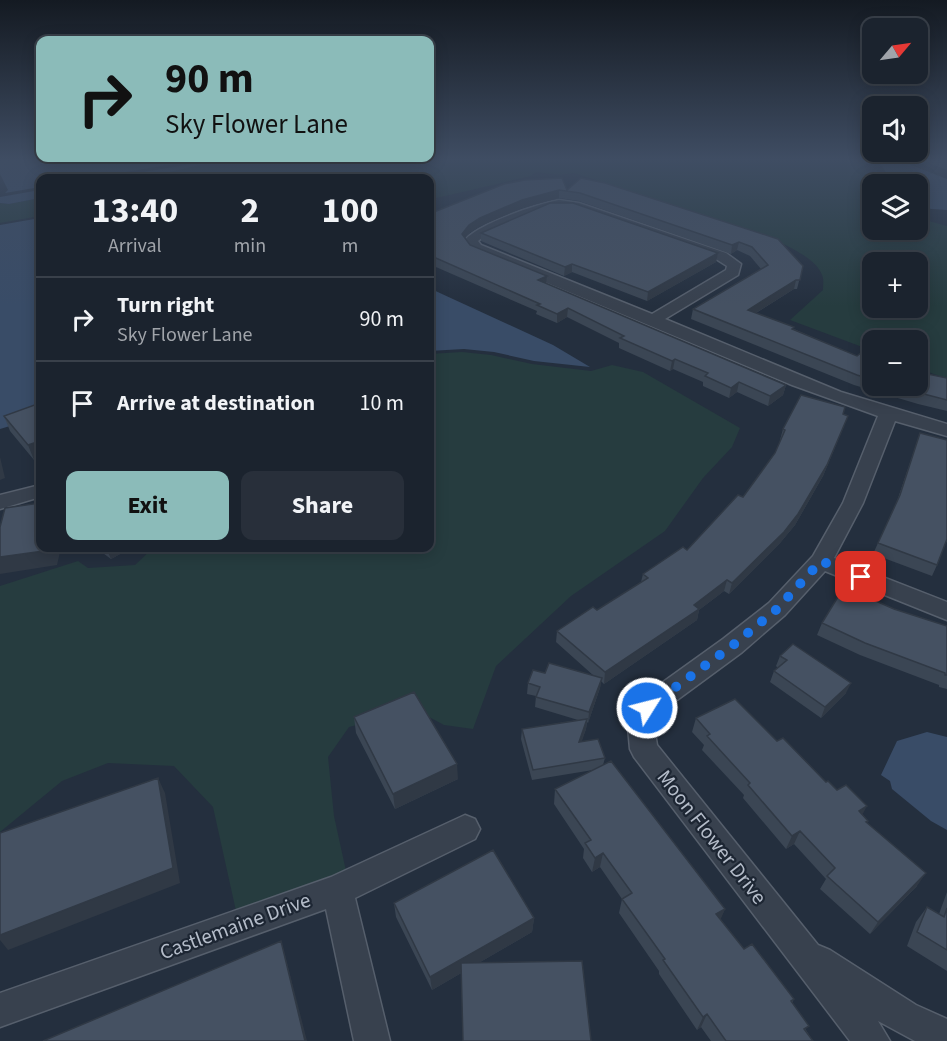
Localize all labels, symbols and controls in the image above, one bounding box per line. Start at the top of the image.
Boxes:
north arrow [862,18,928,84]
map controls [862,18,928,396]
text: 90 m [165,49,254,109]
icon: right [66,60,144,138]
button: sound [862,96,928,162]
text: Sky Flower Lane [165,105,348,144]
button: layers [862,174,928,240]
text: 13:40 [91,185,178,236]
text: 2 [240,185,259,236]
text: 100 [322,185,379,236]
text: Arrival [108,232,162,260]
text: min [234,232,266,260]
text: m [342,232,358,260]
button: + [862,252,928,318]
text: Turn right [117,289,214,321]
icon: right [66,303,99,336]
text: 90 m [359,303,404,335]
text: Sky Flower Lane [117,321,253,349]
button: − [862,330,928,396]
icon: arrive [66,387,99,420]
text: Arrive at destination [117,387,315,419]
text: 10 m [359,387,404,419]
button: Exit [66,471,229,540]
button: Share [241,471,404,540]
pin [835,551,886,602]
icon: arrive [844,560,877,593]
position arrow [615,676,679,740]
street label: Moon Flower Drive [650,763,774,911]
street label: Castlemaine Drive [155,885,315,967]

